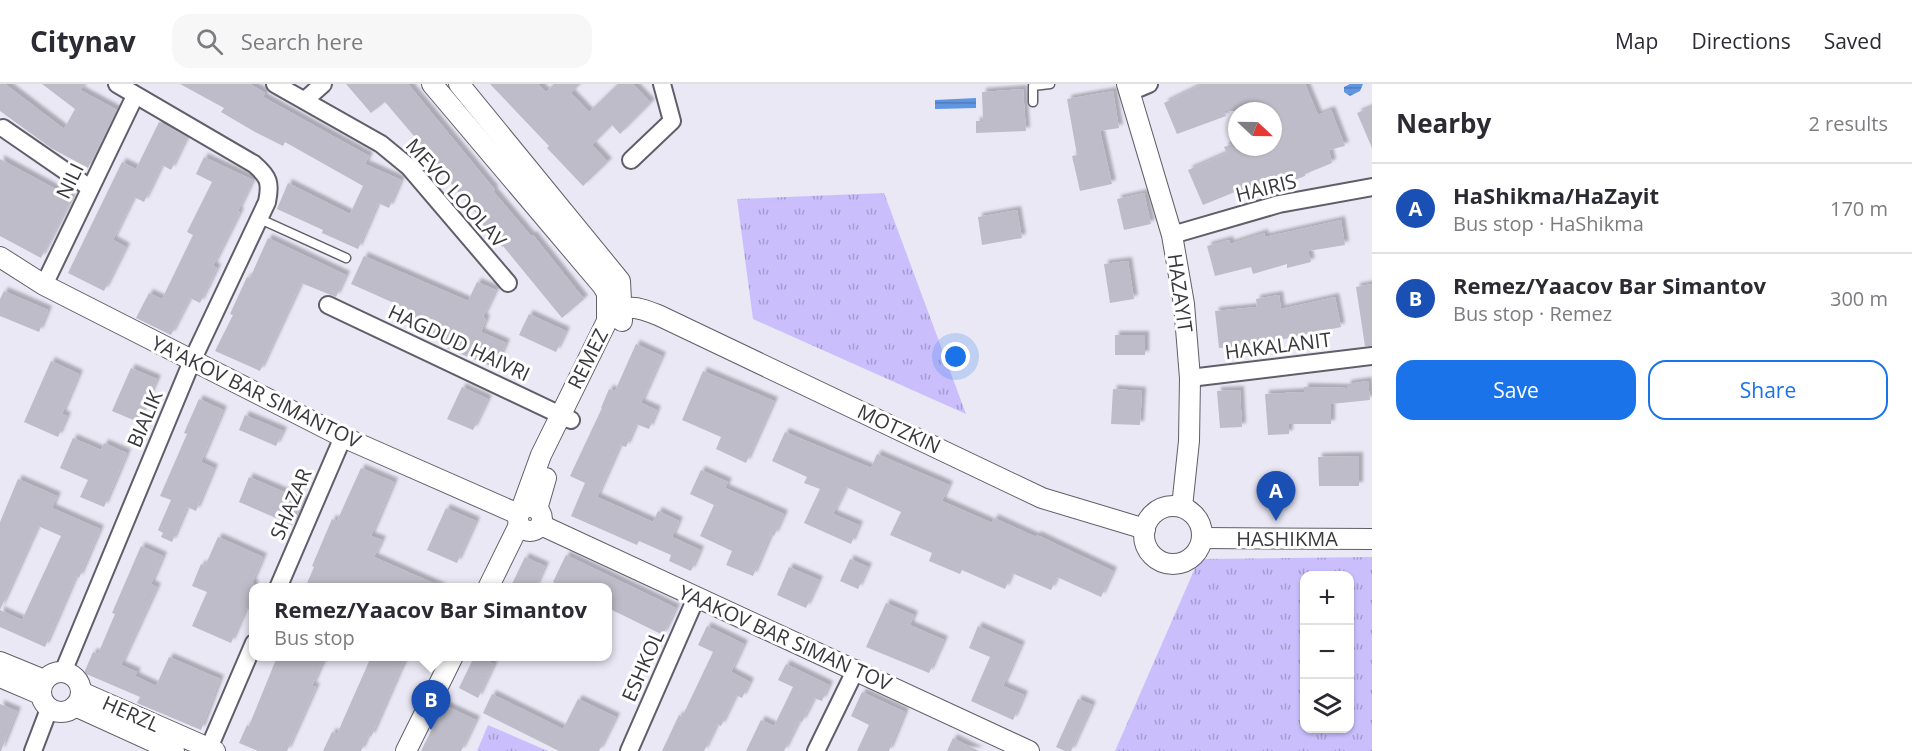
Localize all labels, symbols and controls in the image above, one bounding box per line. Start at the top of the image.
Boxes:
search box [172,14,592,68]
text: Citynav [30,22,136,60]
icon: search [193,25,226,58]
text: Search here [241,26,363,56]
text: Map [1615,27,1658,55]
text: Directions [1691,27,1791,55]
text: Saved [1824,27,1882,55]
north arrow [1228,102,1282,156]
text: Nearby [1396,105,1491,141]
text: 2 results [1808,110,1888,137]
street label: MEVO LOOLAV [400,132,513,253]
street label: NILI [49,158,90,203]
street label: HAIRIS [1233,167,1299,208]
text: HaShikma/HaZayit [1453,180,1659,210]
text: A [1409,195,1422,222]
text: 170 m [1830,195,1888,222]
text: Bus stop · HaShikma [1453,210,1644,237]
street label: HAZAYIT [1162,252,1199,334]
text: Remez/Yaacov Bar Simantov [1453,270,1766,300]
text: B [1409,285,1422,312]
text: 300 m [1830,285,1888,312]
street label: HAGDUD HAIVRI [384,298,535,387]
text: Bus stop · Remez [1453,300,1612,327]
street label: REMEZ [561,324,614,393]
street label: HAKALANIT [1223,326,1333,365]
street label: YA'AKOV BAR SIMANTOV [147,329,365,454]
your location [941,342,970,371]
button: Save [1396,360,1636,420]
button: Share [1648,360,1888,420]
street label: BIALIK [121,385,169,451]
street label: MOTZKIN [853,398,945,460]
street label: SHAZAR [264,464,318,544]
pin: A [1256,472,1296,521]
street label: HASHIKMA [1236,525,1338,552]
map controls [1300,571,1354,733]
button: + [1300,571,1354,625]
street label: YAAKOV BAR SIMAN TOV [674,578,896,697]
popup [249,583,612,661]
text: Remez/Yaacov Bar Simantov [274,594,587,624]
text: Bus stop [274,624,355,651]
button: − [1300,625,1354,679]
street label: ESHKOL [615,626,670,706]
button: layers [1300,679,1354,733]
pin: B [412,680,450,730]
street label: HERZL [98,689,164,738]

